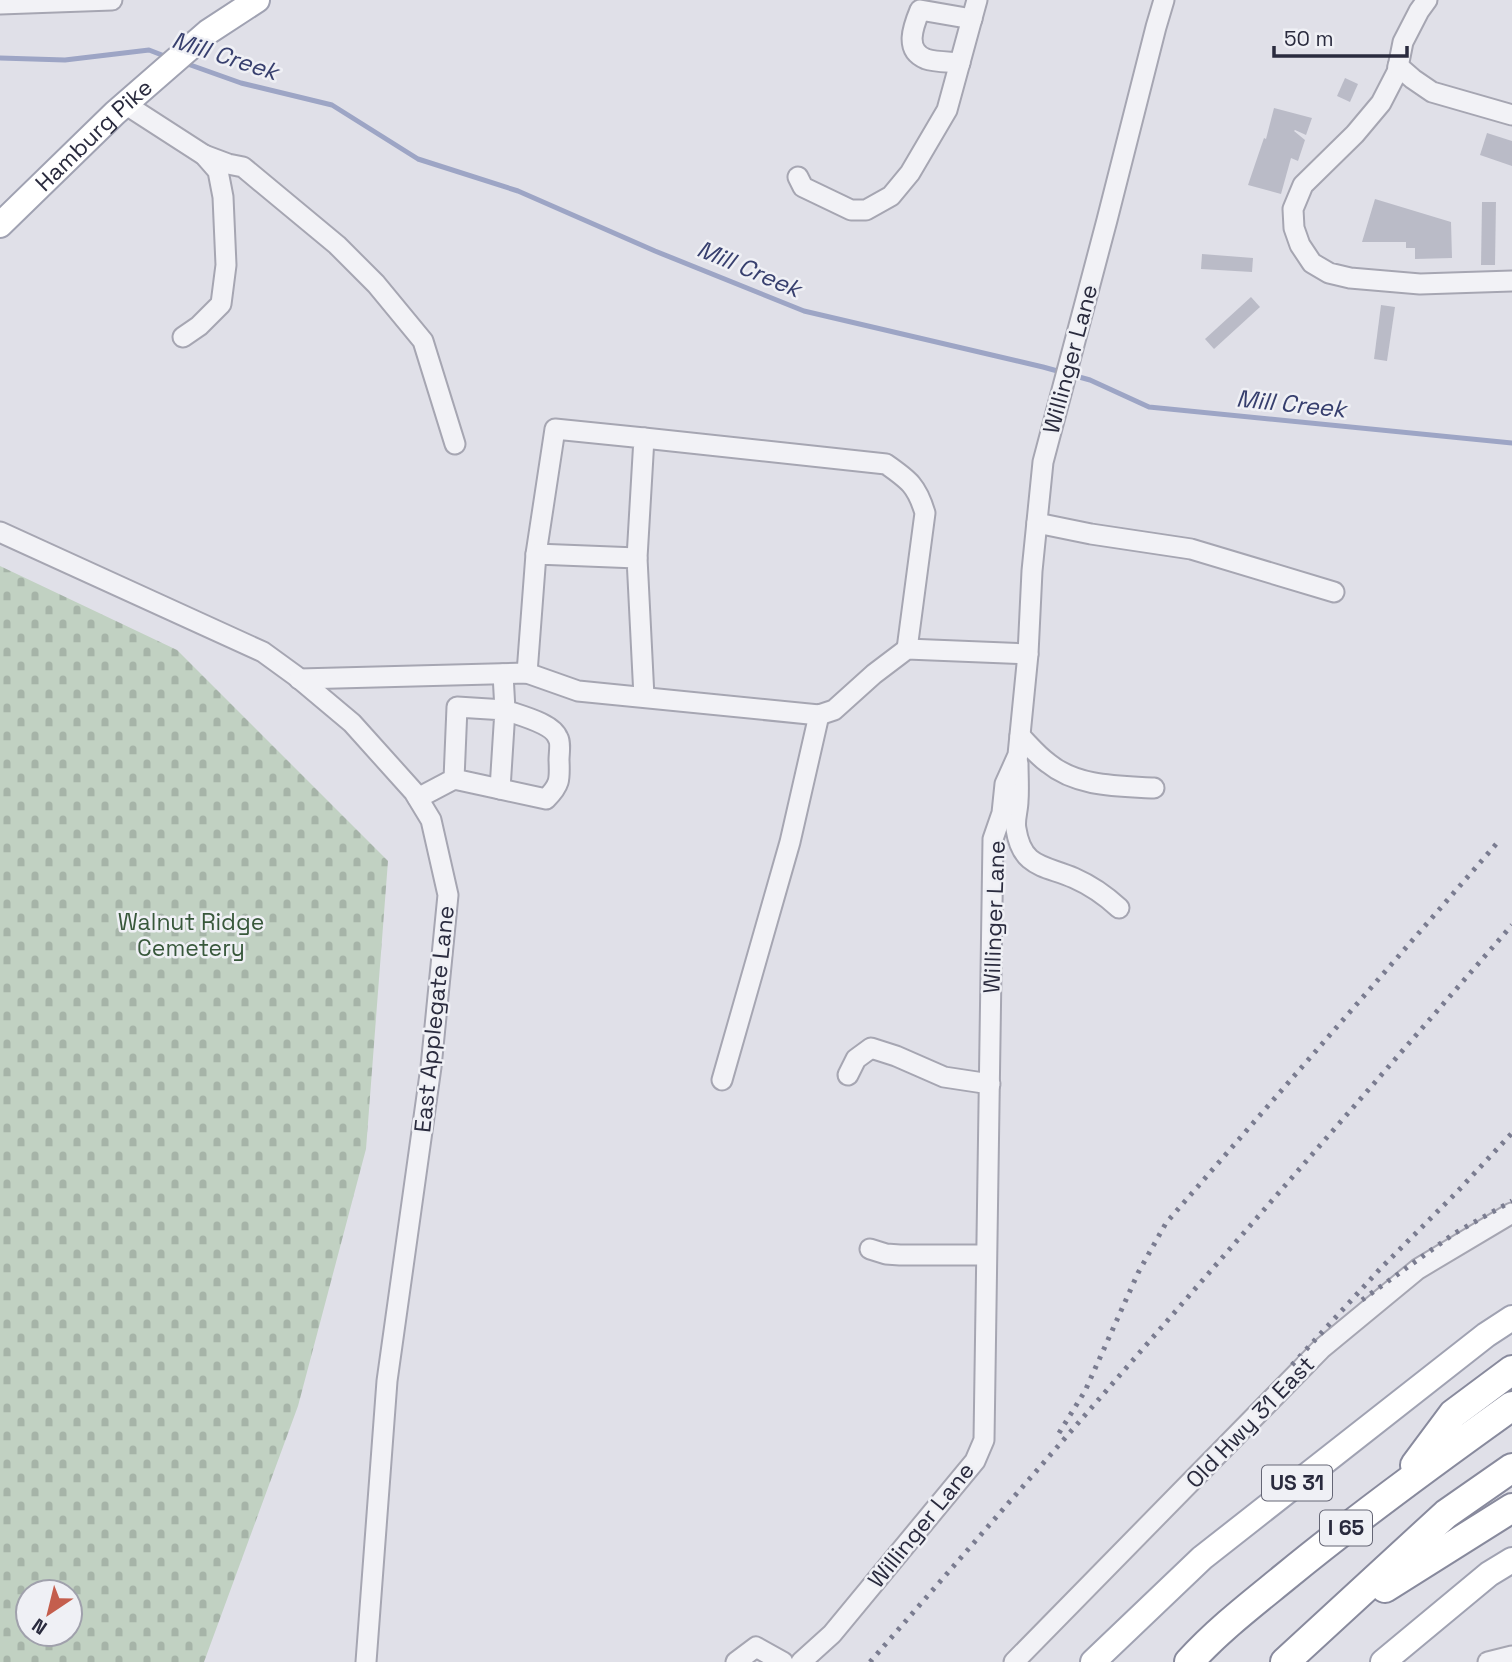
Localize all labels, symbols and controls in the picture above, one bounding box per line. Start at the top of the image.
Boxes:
scale bar [1274,14,1407,58]
water label: Mill Creek [168,24,285,88]
text: 50 m [1284,25,1334,52]
street label: Hamburg Pike [29,72,159,198]
water label: Mill Creek [693,233,809,305]
street label: Willinger Lane [1036,281,1104,437]
water label: Mill Creek [1235,382,1350,425]
street label: Willinger Lane [976,840,1012,994]
street label: East Applegate Lane [407,904,461,1134]
park label: Walnut Ridge Cemetery [118,907,264,963]
street label: Old Hwy 31 East [1179,1349,1321,1495]
street label: Willinger Lane [861,1456,981,1594]
road number: US 31 [1262,1466,1332,1500]
road number: I 65 [1320,1510,1372,1546]
north arrow [14,1578,84,1648]
text: N [27,1613,52,1640]

